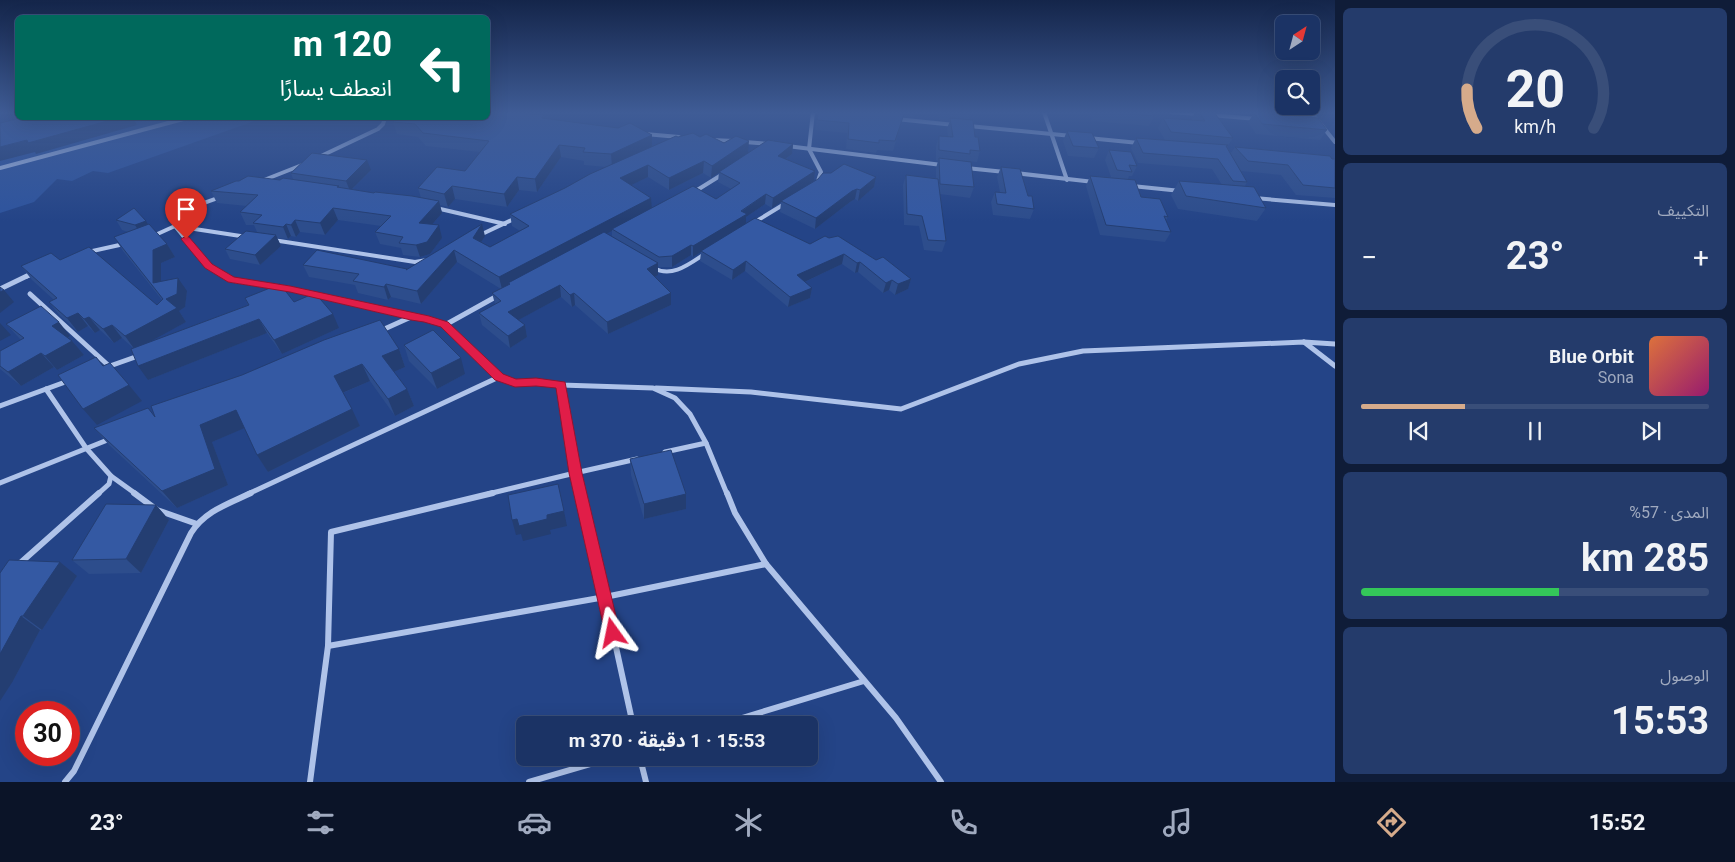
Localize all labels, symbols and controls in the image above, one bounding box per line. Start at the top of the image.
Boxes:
north arrow [1275,15,1320,60]
map controls [1275,15,1320,115]
text: 120 m [293,24,392,65]
icon: left [410,35,475,100]
text: 20 [1505,59,1565,120]
button: search [1275,70,1320,115]
text: انعطف يسارًا [280,76,392,101]
text: km/h [1514,116,1556,137]
pin [165,188,207,239]
icon: arrive [172,195,200,223]
text: التكييف [1657,201,1709,220]
text: 23° [1506,234,1564,278]
text: − [1361,241,1377,274]
text: + [1693,241,1709,274]
text: Blue Orbit [1549,345,1634,368]
text: Sona [1598,368,1634,387]
icon: previous [1405,417,1433,445]
icon: pause [1521,417,1549,445]
icon: next [1637,417,1665,445]
text: المدى · 57% [1629,503,1709,522]
text: 285 km [1581,536,1709,580]
position arrow [586,606,638,658]
text: الوصول [1660,666,1709,685]
text: 15:53 [1611,699,1709,743]
speed limit sign: 30 [15,701,80,766]
text: 15:53 · 1 دقيقة · 370 m [569,729,765,752]
icon: filters [303,805,338,840]
icon: car [517,805,552,840]
icon: climate [731,805,766,840]
icon: phone [946,805,981,840]
icon: music [1160,805,1195,840]
icon: directions [1374,805,1409,840]
text: 23° [90,810,124,835]
text: 15:52 [1589,810,1645,835]

